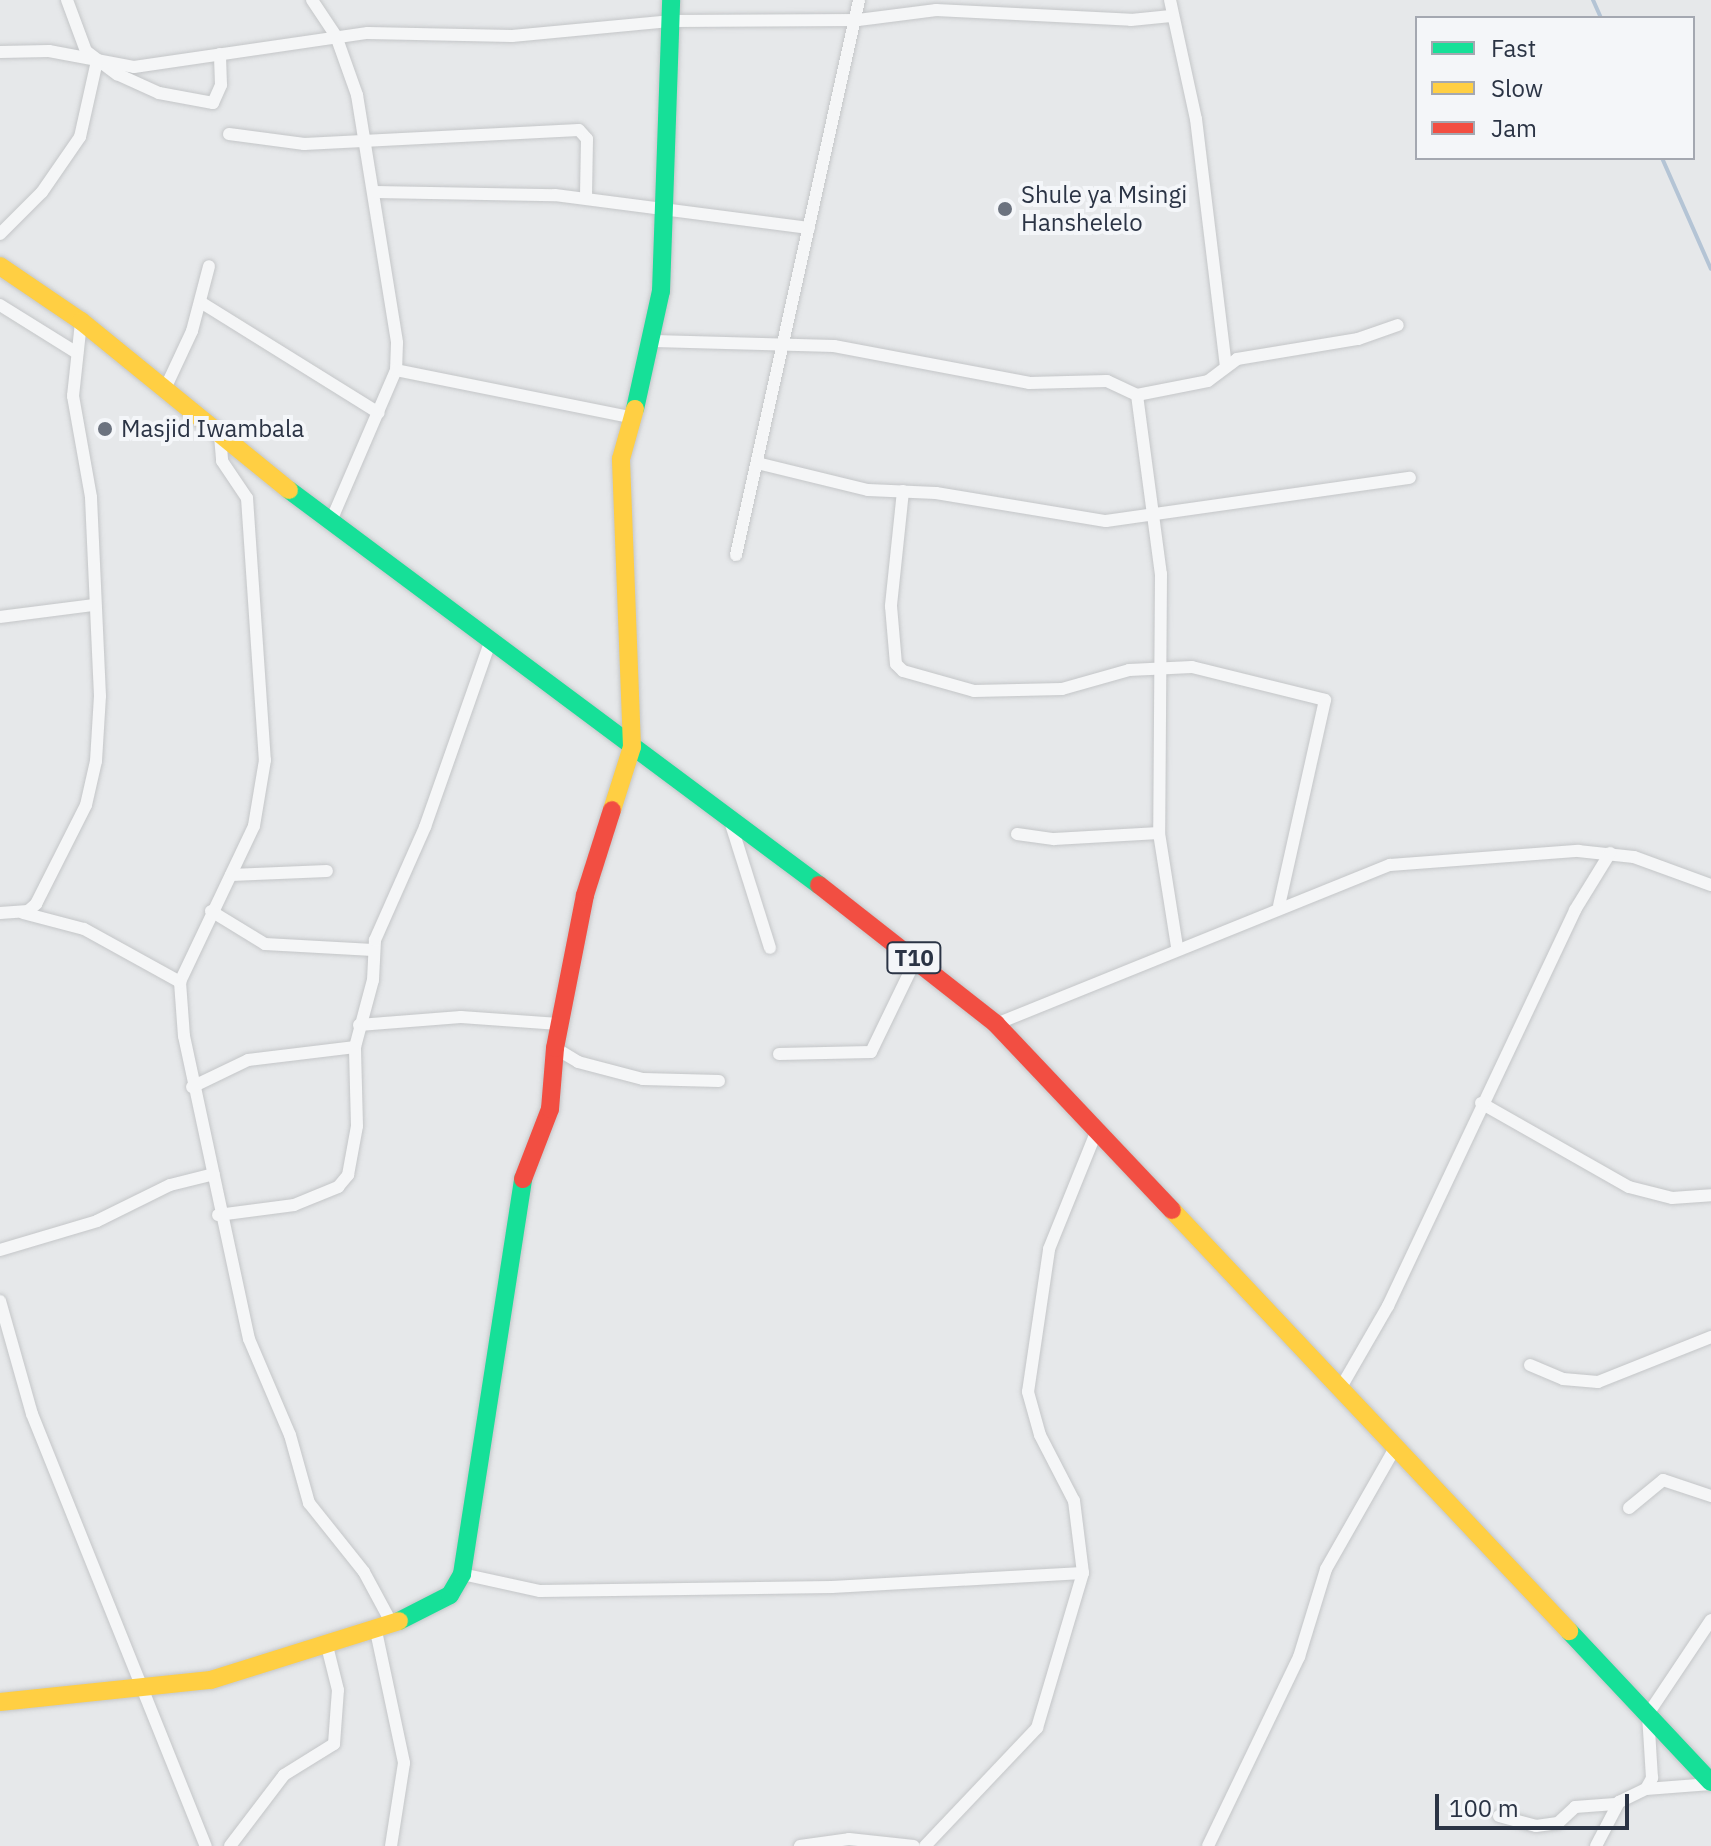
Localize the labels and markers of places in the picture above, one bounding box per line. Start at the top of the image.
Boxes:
place label: Shule ya Msingi Hanshelelo [1021,181,1187,237]
marker: Shule ya Msingi Hanshelelo [996,200,1014,218]
place label: Masjid Iwambala [121,415,304,443]
marker: Masjid Iwambala [96,420,114,438]

